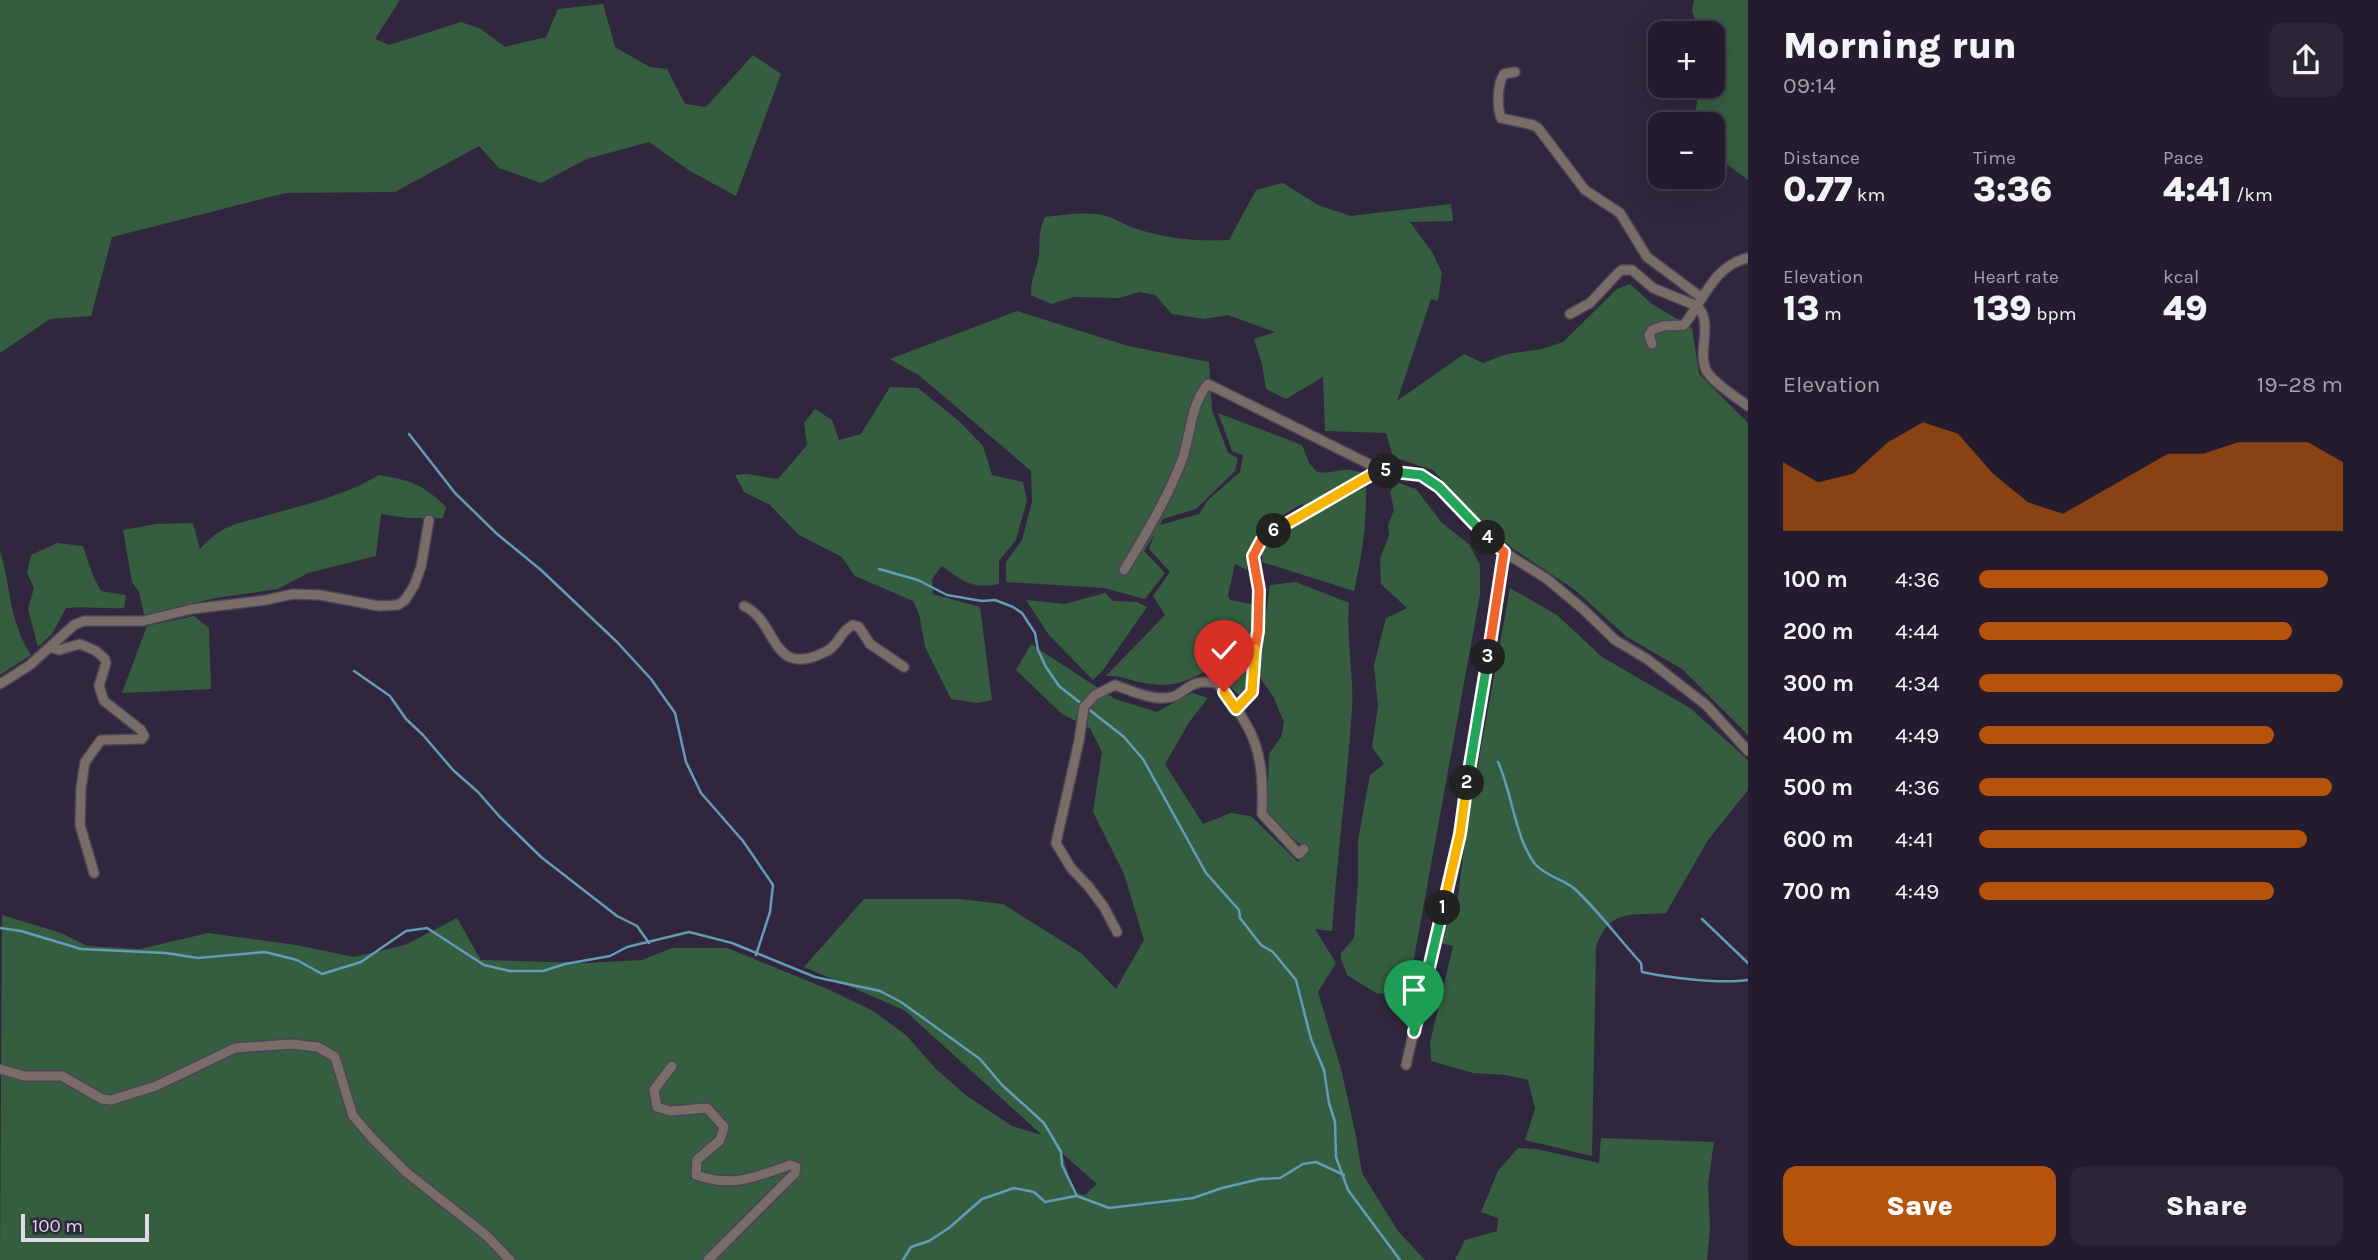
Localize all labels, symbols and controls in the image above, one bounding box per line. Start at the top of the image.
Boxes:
map controls [1648,21,1725,189]
button: + [1648,21,1725,98]
text: Morning run [1783,23,2017,68]
button: share [2269,23,2343,97]
text: 09:14 [1783,72,1836,99]
button: − [1648,112,1725,189]
text: Distance [1783,147,1860,169]
text: Time [1973,147,2016,169]
text: Pace [2163,147,2204,169]
text: 0.77 [1783,169,1852,210]
text: 3:36 [1973,169,2052,210]
text: 4:41 [2163,169,2232,210]
text: km [1852,184,1885,206]
text: /km [2232,184,2273,206]
text: Elevation [1783,266,1863,288]
text: Heart rate [1973,266,2059,288]
text: kcal [2163,266,2199,288]
text: 13 [1783,288,1819,329]
text: 139 [1973,288,2032,329]
text: 49 [2163,288,2208,329]
text: m [1819,303,1842,325]
text: bpm [2032,303,2076,325]
text: Elevation [1783,371,1880,398]
text: 19–28 m [2257,371,2343,398]
pin: 5 [1368,454,1404,489]
text: 5 [1380,459,1391,481]
pin: 6 [1256,514,1292,548]
text: 6 [1268,519,1279,541]
pin: 4 [1470,520,1506,556]
text: 4 [1482,526,1493,548]
text: 100 m [1783,566,1848,593]
text: 4:36 [1895,566,1940,593]
text: 200 m [1783,618,1854,645]
text: 4:44 [1895,618,1939,645]
pin [1194,620,1254,692]
icon: check [1205,631,1243,669]
pin: 3 [1470,640,1506,674]
text: 3 [1482,645,1493,667]
text: 300 m [1783,670,1854,697]
text: 4:34 [1895,670,1940,697]
text: 400 m [1783,722,1853,749]
text: 4:49 [1895,722,1939,749]
pin: 2 [1450,766,1484,800]
text: 2 [1461,771,1472,793]
text: 500 m [1783,774,1853,801]
text: 4:36 [1895,774,1940,801]
text: 600 m [1783,826,1854,853]
text: 4:41 [1895,826,1934,853]
text: 700 m [1783,878,1851,905]
text: 4:49 [1895,878,1939,905]
pin: 1 [1426,890,1460,926]
text: 1 [1439,896,1446,918]
pin [1384,960,1444,1032]
icon: arrive [1395,971,1433,1009]
button: Save [1783,1166,2056,1246]
button: Share [2070,1166,2343,1246]
scale bar [21,1211,149,1243]
text: 100 m [32,1215,83,1237]

